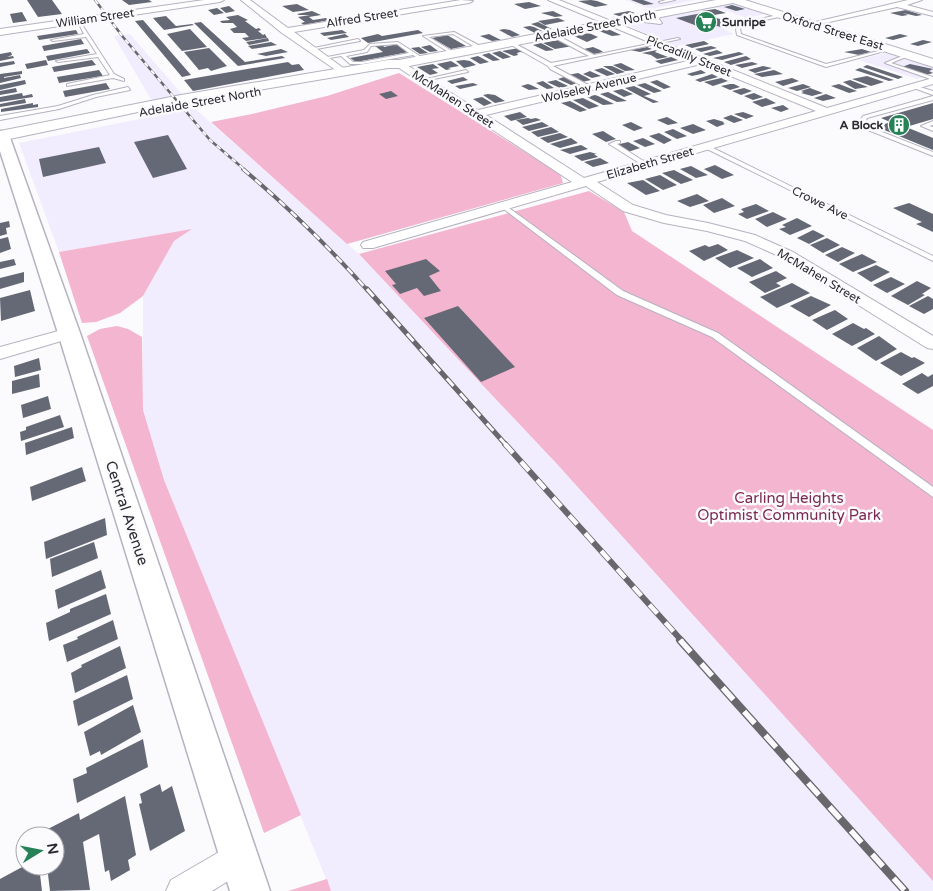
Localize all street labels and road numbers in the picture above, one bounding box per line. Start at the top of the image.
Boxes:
street label: Alfred Street [325,5,399,31]
street label: William Street [55,6,136,30]
street label: Adelaide Street North [533,7,657,45]
street label: Oxford Street East [781,9,886,53]
street label: Piccadilly Street [644,32,734,80]
street label: McMahen Street [409,67,497,131]
street label: Wolseley Avenue [540,70,638,106]
street label: Adelaide Street North [138,84,262,120]
street label: Elizabeth Street [605,144,696,182]
street label: Crowe Ave [790,183,851,223]
street label: McMahen Street [775,246,864,307]
street label: Central Avenue [102,458,152,568]

